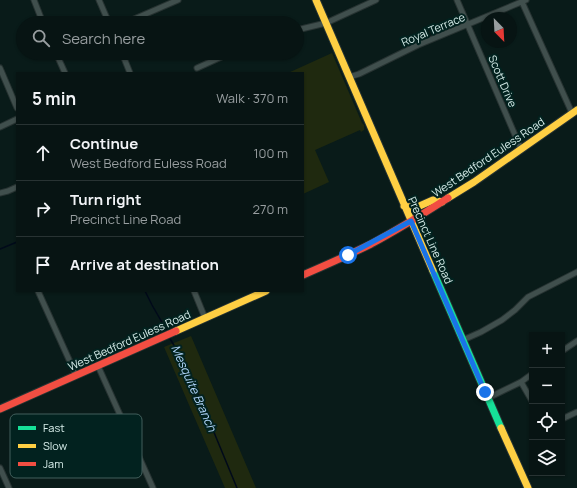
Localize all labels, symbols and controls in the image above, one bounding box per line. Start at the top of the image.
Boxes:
street label: Royal Terrace [399,9,468,49]
north arrow [481,12,517,48]
search box [16,16,304,60]
icon: search [30,27,52,49]
text: Search here [62,28,145,49]
street label: Scott Drive [485,53,521,110]
text: 5 min [32,87,76,110]
text: Walk · 370 m [216,89,288,107]
street label: West Bedford Euless Road [429,114,547,200]
text: Continue [70,133,138,154]
icon: ahead [32,142,54,164]
text: 100 m [253,144,288,162]
text: West Bedford Euless Road [70,154,227,172]
text: Turn right [70,189,141,210]
street label: Precinct Line Road [405,194,457,286]
icon: right [32,198,54,220]
text: 270 m [253,200,288,218]
text: Precinct Line Road [70,210,181,228]
route start [339,246,357,264]
icon: arrive [32,254,54,276]
text: Arrive at destination [70,254,219,275]
street label: West Bedford Euless Road [65,306,193,374]
map controls [529,332,565,476]
button: + [529,332,565,368]
water label: Mesquite Branch [167,342,221,435]
button: − [529,368,565,404]
route end [476,383,494,401]
button: locate [529,404,565,440]
legend [10,414,142,478]
text: Fast [43,420,65,435]
text: Slow [43,438,68,453]
button: layers [529,440,565,476]
text: Jam [43,456,64,471]

